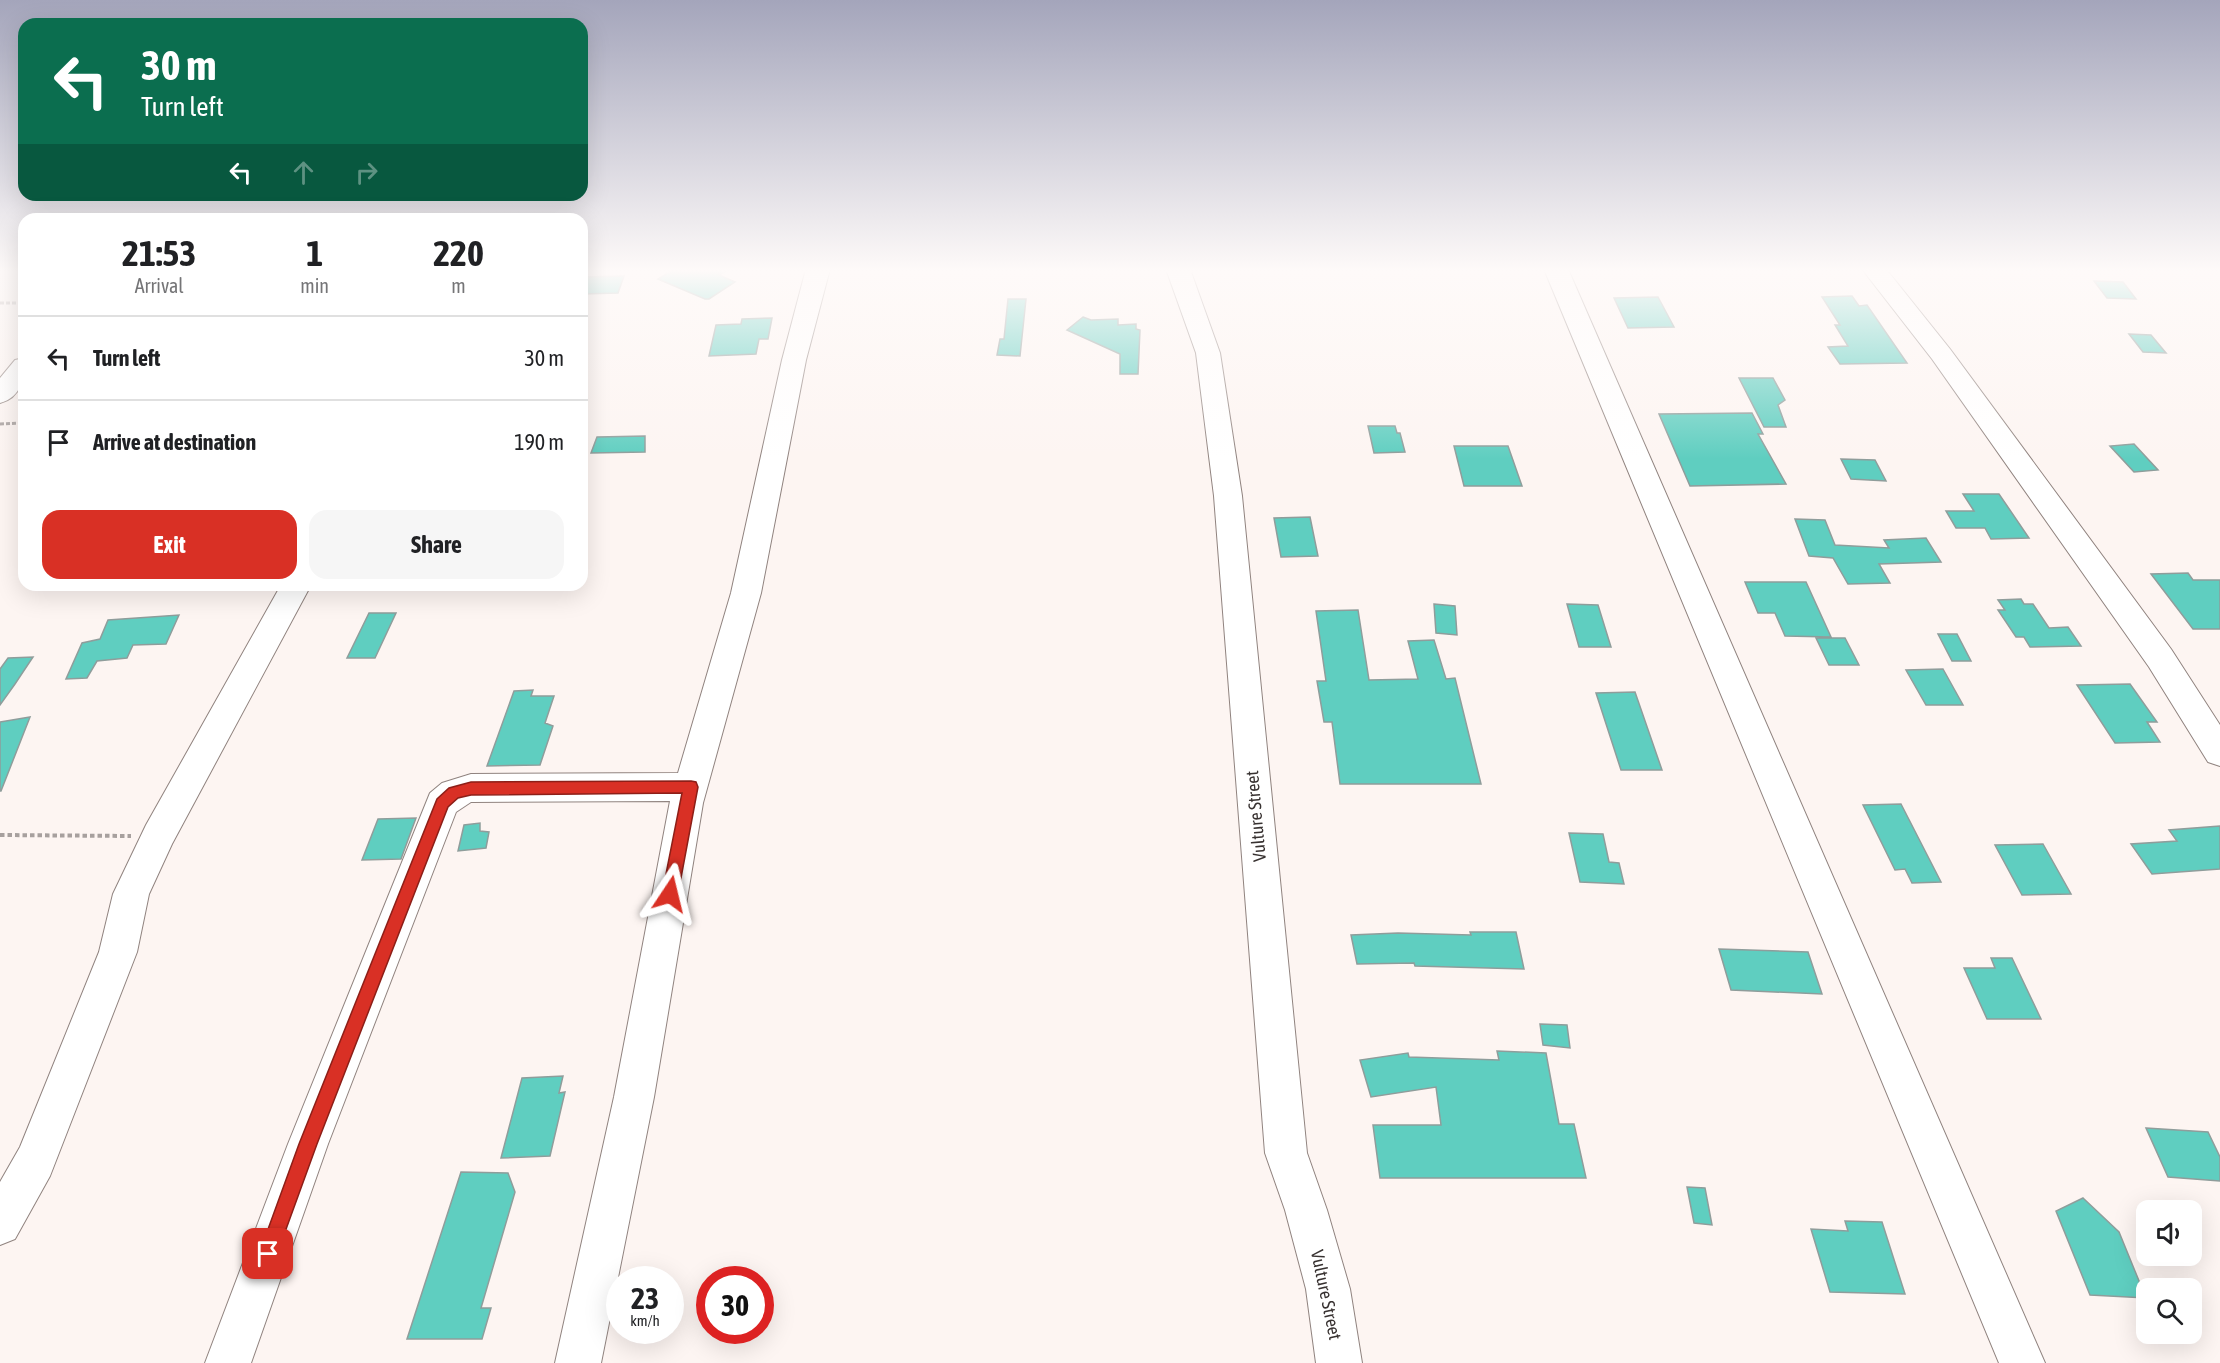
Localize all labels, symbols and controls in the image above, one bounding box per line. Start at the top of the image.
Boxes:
text: 30 m [141,41,216,89]
icon: left [42,42,120,120]
text: Turn left [141,91,224,122]
icon: left [224,156,257,189]
icon: ahead [287,156,320,189]
icon: right [350,156,383,189]
text: 21:53 [122,232,196,274]
text: 1 [306,232,323,274]
text: 220 [433,232,484,274]
text: Arrival [135,274,184,297]
text: min [300,274,329,297]
text: m [451,274,466,297]
icon: left [42,342,75,375]
text: Turn left [93,345,160,371]
text: 30 m [524,345,564,371]
icon: arrive [42,426,75,459]
text: Arrive at destination [93,429,256,455]
text: 190 m [514,429,564,455]
button: Exit [42,510,297,579]
button: Share [309,510,564,579]
street label: Vulture Street [1241,770,1270,862]
position arrow [638,862,702,926]
map controls [2136,1200,2202,1344]
button: sound [2136,1200,2202,1266]
pin [242,1228,293,1279]
icon: arrive [251,1237,284,1270]
street label: Vulture Street [1307,1248,1346,1342]
speed limit sign: 30 [696,1266,774,1344]
button: search [2136,1278,2202,1344]
text: 23 [631,1281,659,1315]
text: km/h [630,1312,660,1329]

